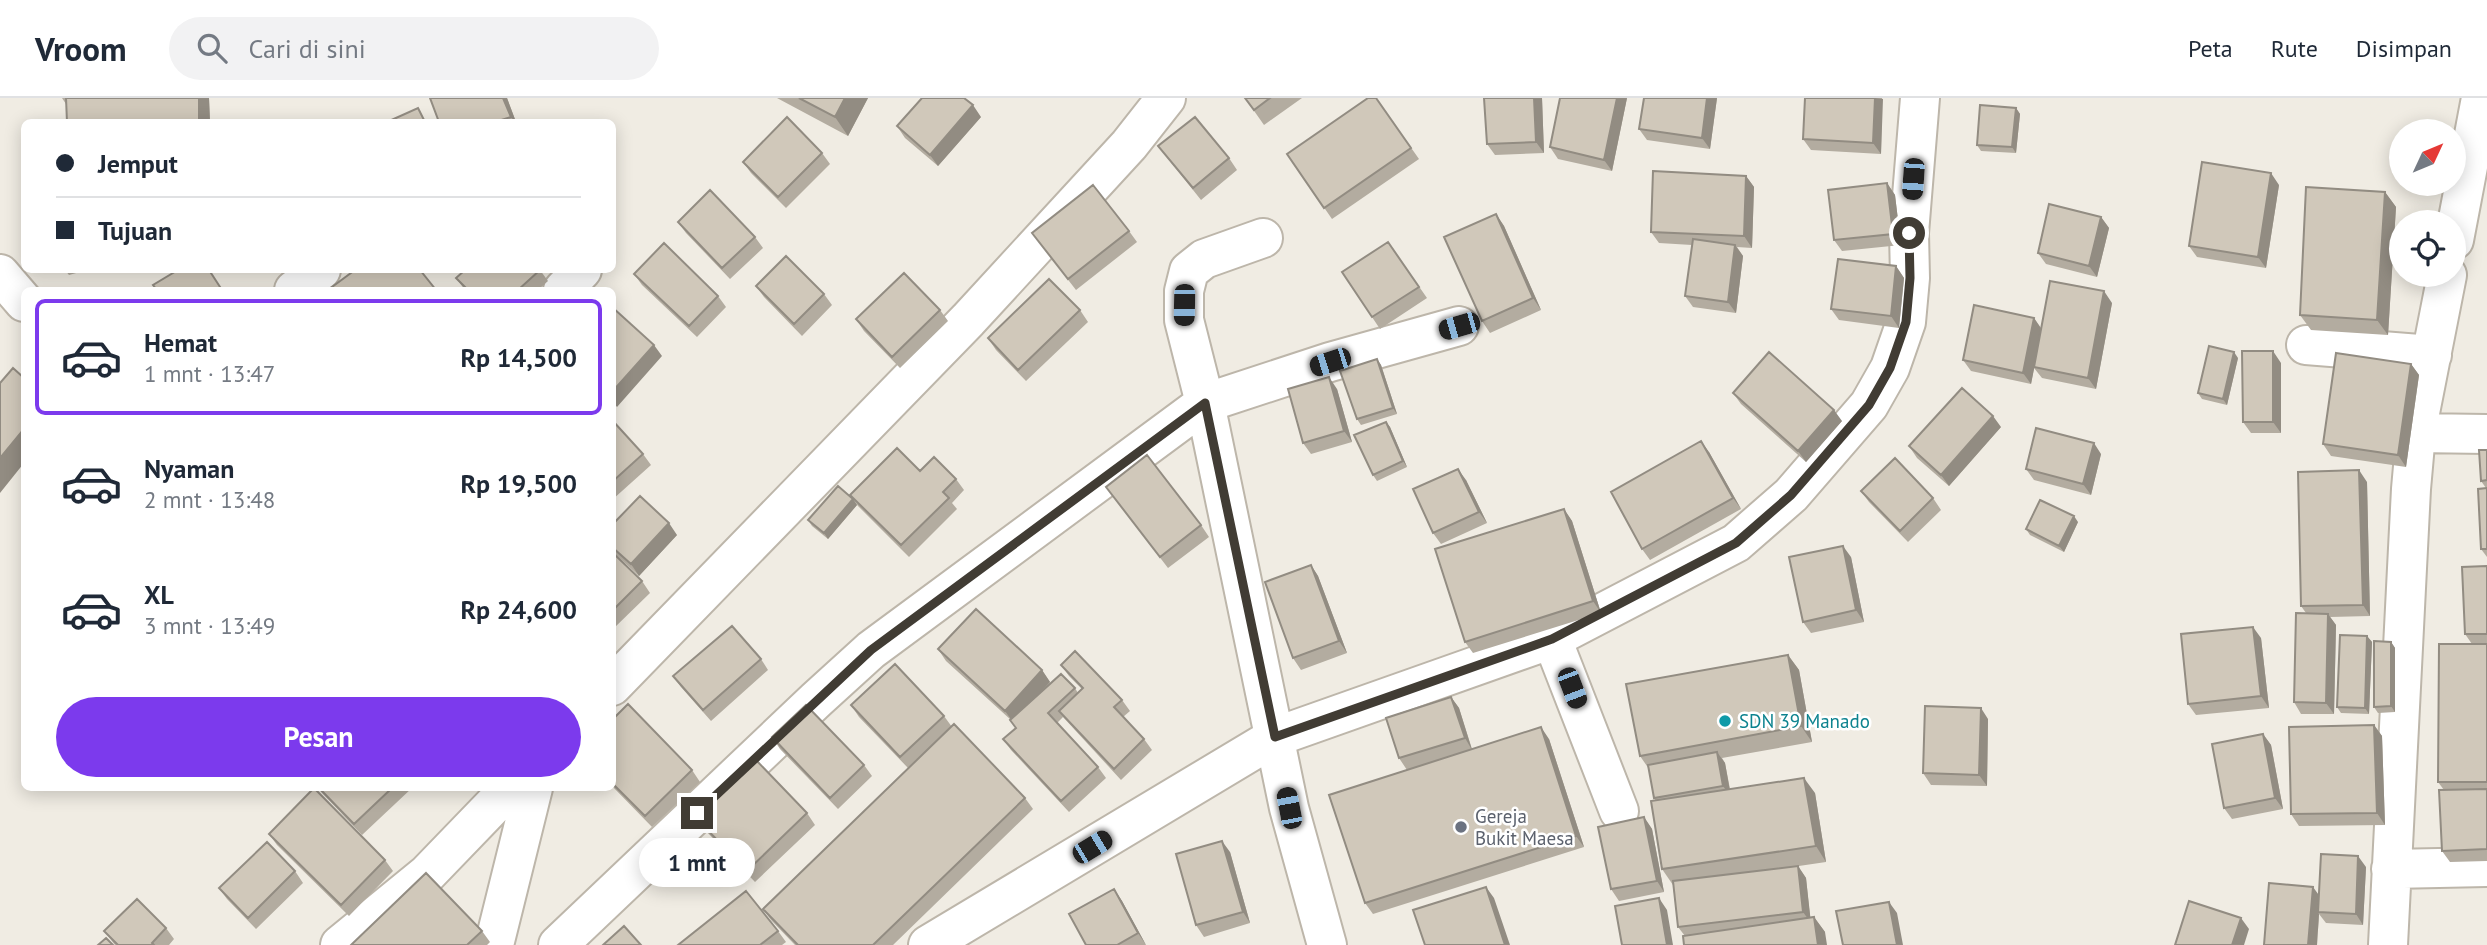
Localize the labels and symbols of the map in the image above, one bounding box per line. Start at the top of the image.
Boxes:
north arrow [2389,119,2466,196]
car [1902,157,1925,201]
route start [1893,217,1925,249]
car [1174,284,1195,326]
car [1436,310,1483,342]
car [1307,346,1354,378]
car [1555,665,1590,711]
place label: SDN 39 Manado [1739,709,1870,733]
marker: SDN 39 Manado [1717,713,1733,729]
car [1275,785,1304,831]
route end [681,797,713,829]
place label: Gereja Bukit Maesa [1475,804,1574,850]
marker: Gereja Bukit Maesa [1453,819,1469,835]
car [1069,827,1116,867]
callout: 1 mnt [639,838,755,886]

